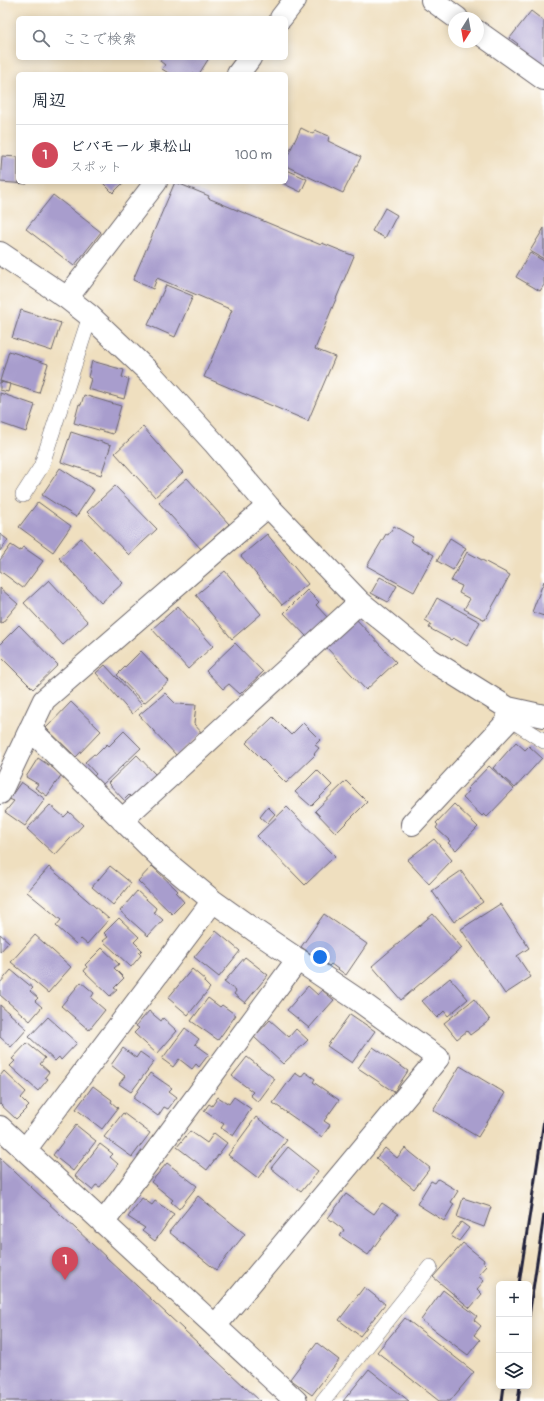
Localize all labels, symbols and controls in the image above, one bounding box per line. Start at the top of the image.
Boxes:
north arrow [448,12,484,48]
search box [16,16,288,60]
icon: search [30,27,52,49]
text: ここで検索 [62,30,137,49]
text: 周辺 [32,90,66,111]
text: ビバモール 東松山 [70,137,193,156]
text: 1 [42,147,48,163]
text: 100 m [235,147,272,163]
text: スポット [70,159,122,175]
your location [310,947,330,967]
pin: 1 [52,1247,78,1280]
map controls [496,1281,532,1389]
button: + [496,1281,532,1317]
button: − [496,1317,532,1353]
button: layers [496,1353,532,1389]

